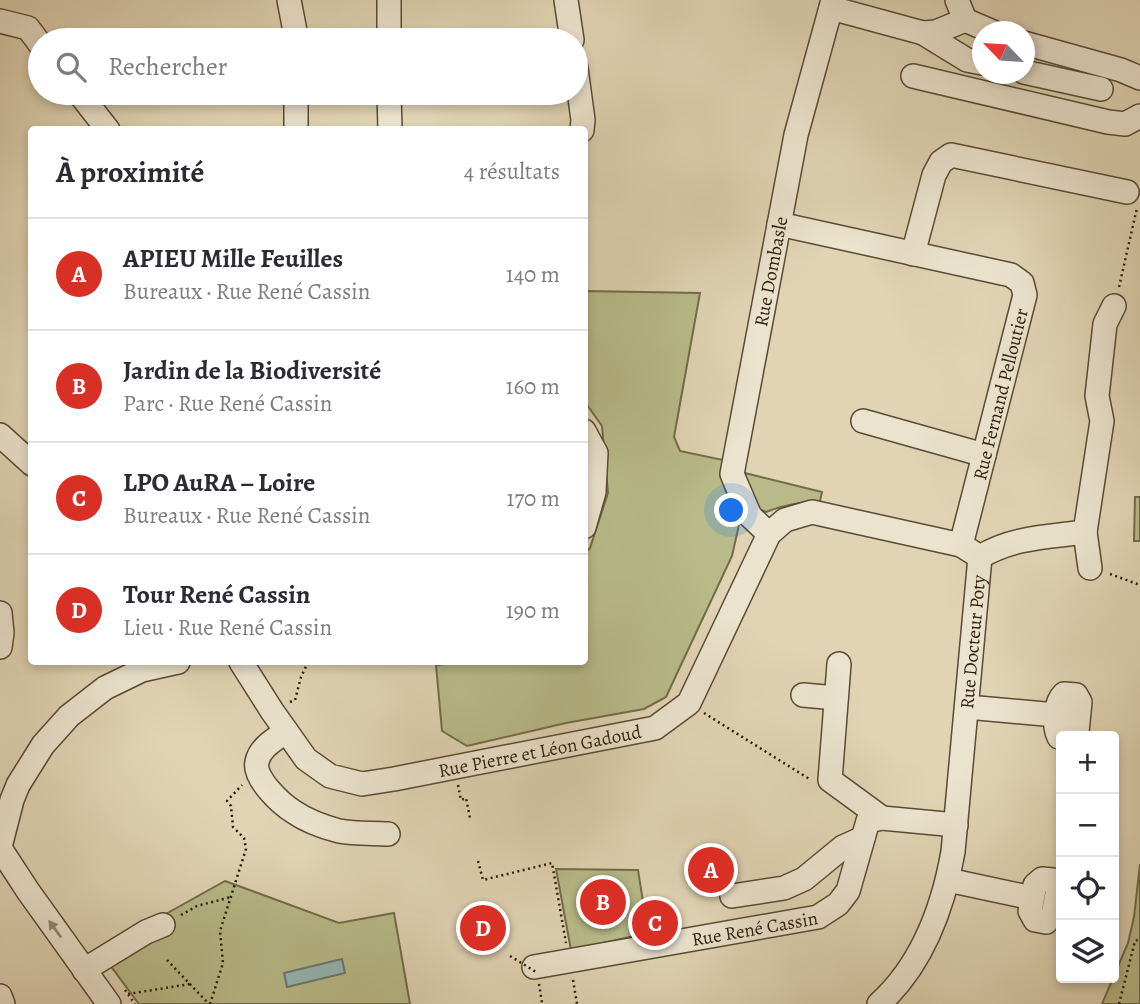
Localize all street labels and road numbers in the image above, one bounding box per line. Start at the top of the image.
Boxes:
street label: Rue Dombasle [748,214,794,329]
street label: Rue Fernand Pelloutier [967,305,1035,483]
street label: Rue Docteur Poty [954,573,992,710]
street label: Rue Pierre et Léon Gadoud [436,719,644,784]
street label: Rue René Cassin [690,905,820,953]

